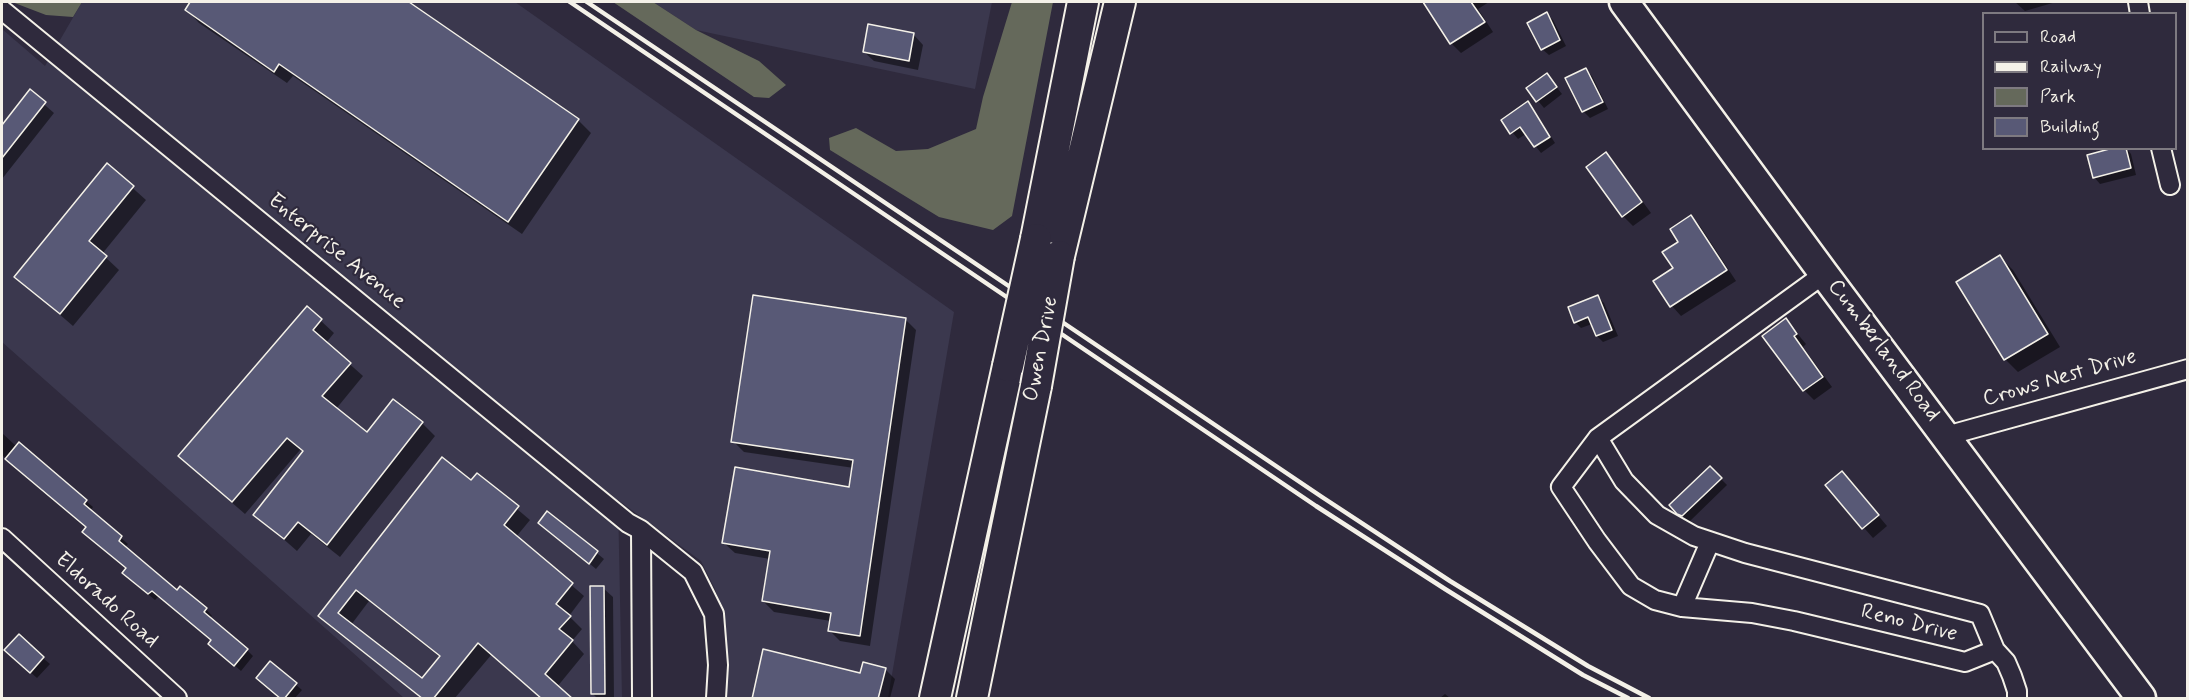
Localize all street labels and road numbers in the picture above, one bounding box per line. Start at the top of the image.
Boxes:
street label: Enterprise Avenue [262,188,410,316]
street label: Cumberland Road [1821,275,1945,427]
street label: Owen Drive [1019,294,1065,404]
street label: Crows Nest Drive [1980,344,2140,414]
street label: Eldorado Road [49,547,163,655]
street label: Reno Drive [1858,599,1960,649]

